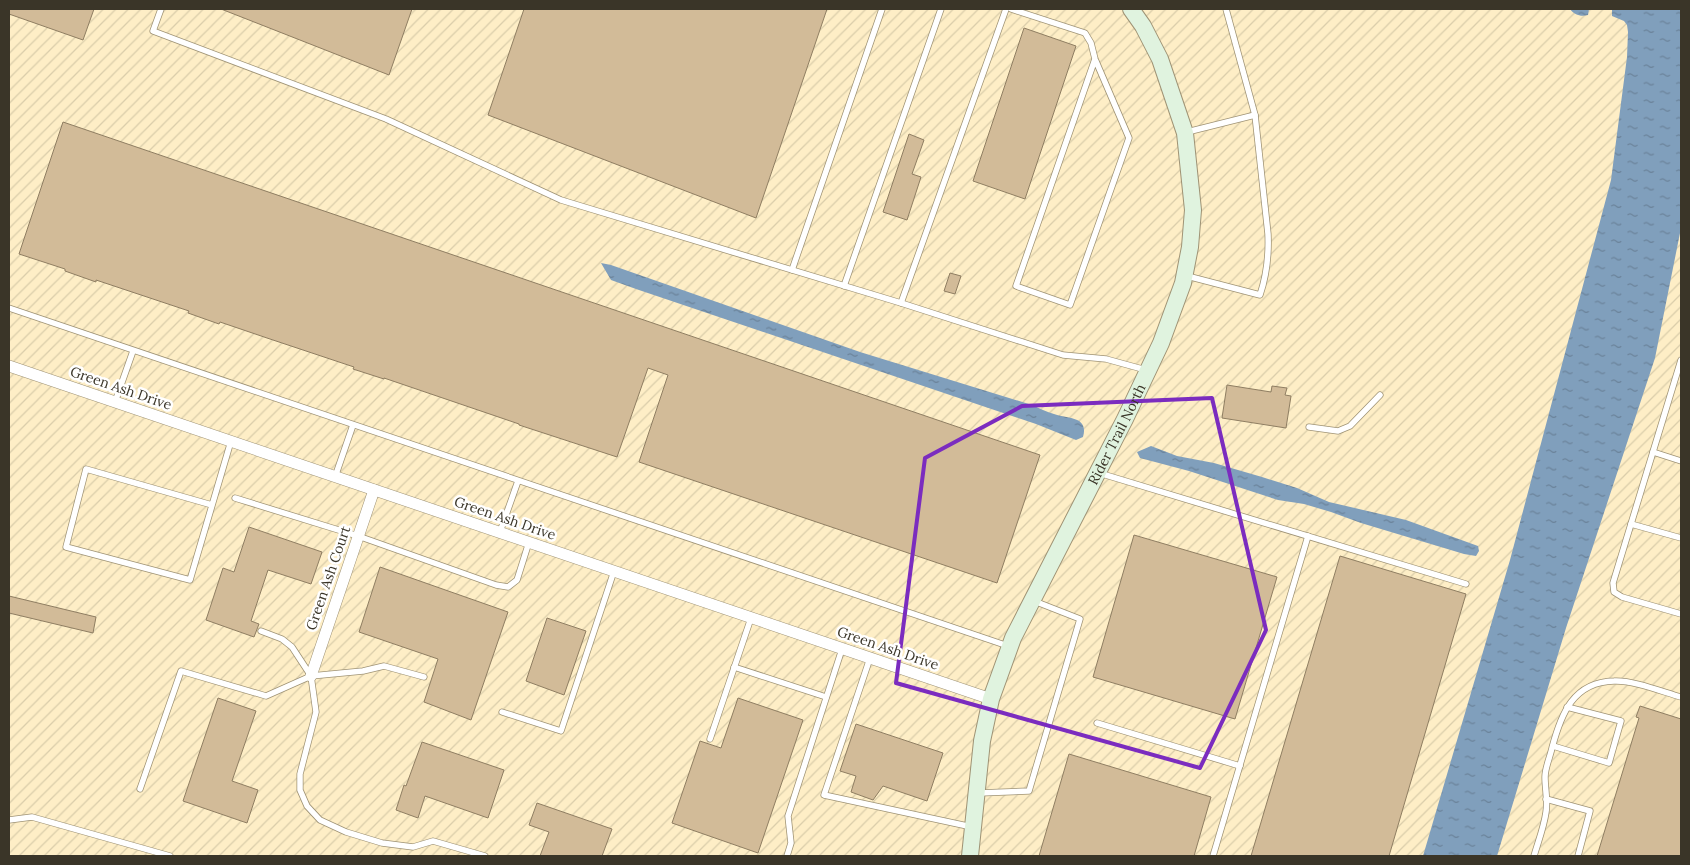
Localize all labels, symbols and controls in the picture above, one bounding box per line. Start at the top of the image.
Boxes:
street label: Green Ash Drive [68,362,175,414]
street label: Rider Trail North [1084,381,1149,488]
street label: Green Ash Drive [452,492,559,544]
street label: Green Ash Court [302,523,354,633]
street label: Green Ash Drive [835,622,942,674]

